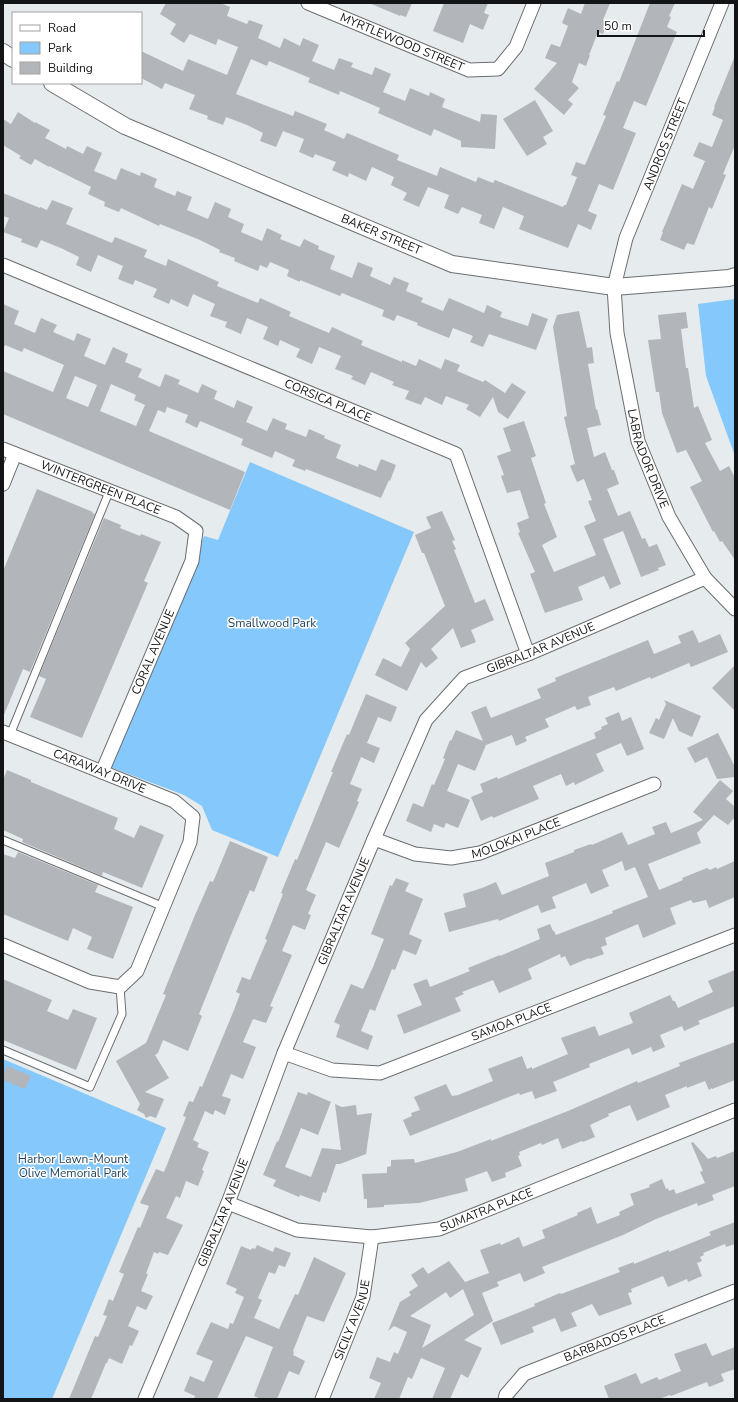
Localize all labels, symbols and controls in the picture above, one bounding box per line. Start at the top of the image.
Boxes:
street label: MYRTLEWOOD STREET [338,9,467,75]
legend [12,12,142,84]
scale bar [598,12,704,38]
text: 50 m [604,18,632,34]
text: Road [48,20,76,36]
text: Park [48,40,73,56]
text: Building [48,60,93,76]
street label: ANDROS STREET [639,95,691,192]
street label: BAKER STREET [339,210,425,259]
street label: CORSICA PLACE [282,375,374,426]
street label: LABRADOR DRIVE [624,407,673,510]
street label: WINTERGREEN PLACE [38,457,163,518]
street label: CORAL AVENUE [128,607,178,697]
park label: Smallwood Park [228,615,317,631]
street label: GIBRALTAR AVENUE [484,618,597,677]
street label: CARAWAY DRIVE [51,745,148,797]
street label: MOLOKAI PLACE [470,814,563,862]
street label: GIBRALTAR AVENUE [314,855,374,967]
street label: SAMOA PLACE [469,999,554,1045]
park label: Harbor Lawn-Mount Olive Memorial Park [18,1151,129,1181]
street label: GIBRALTAR AVENUE [194,1156,252,1269]
street label: SUMATRA PLACE [438,1184,535,1236]
street label: SICILY AVENUE [330,1278,374,1363]
street label: BARBADOS PLACE [561,1311,668,1366]

